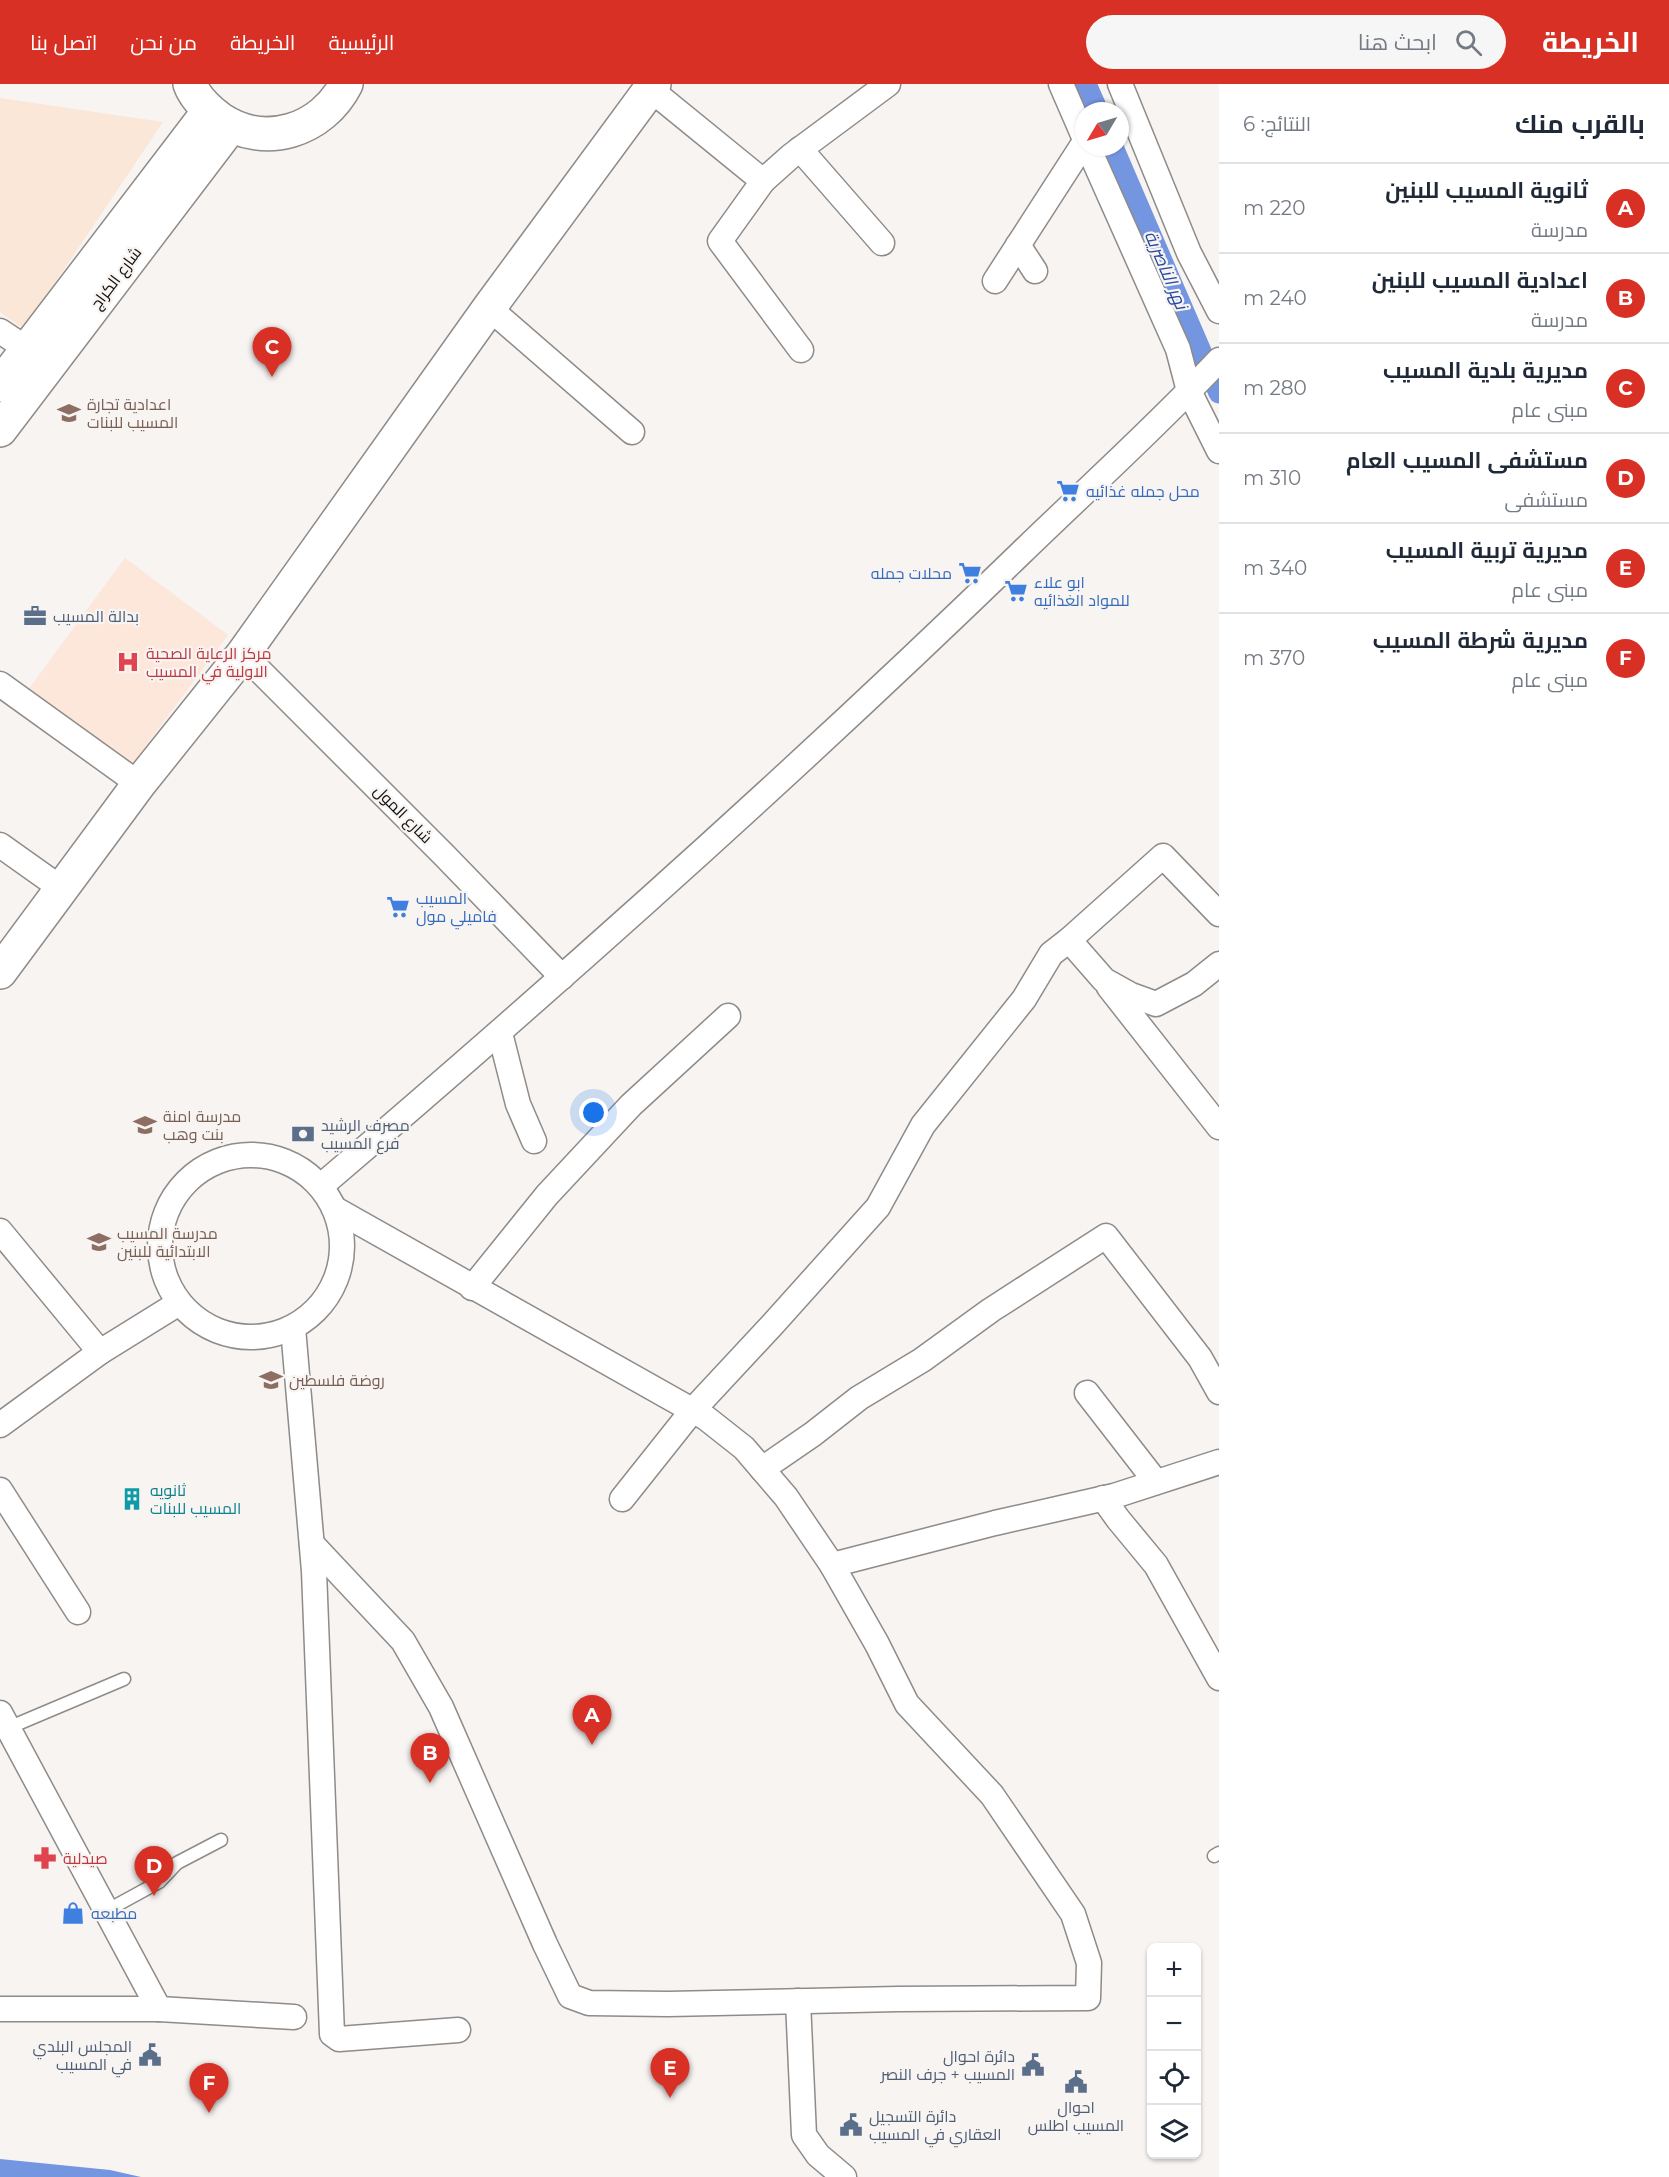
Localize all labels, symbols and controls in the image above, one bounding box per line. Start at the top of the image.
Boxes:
search box [1086,15,1506,69]
text: الخريطة [1542,25,1639,59]
icon: search [1452,26,1485,59]
text: ابحث هنا [1358,29,1437,56]
text: اتصل بنا [30,30,97,55]
text: من نحن [130,30,197,55]
text: الخريطة [230,30,296,55]
text: الرئيسية [329,30,394,55]
north arrow [1075,102,1129,156]
text: بالقرب منك [1515,108,1645,140]
text: النتائج: 6 [1243,112,1311,136]
text: ثانوية المسيب للبنين [1385,177,1588,204]
text: 220 m [1243,196,1305,220]
text: A [1618,196,1633,220]
text: مدرسة [1531,218,1588,242]
water label: نهر الناصرية [1140,227,1193,315]
street label: شارع الكراج [87,243,147,314]
text: اعدادية المسيب للبنين [1372,267,1588,294]
text: 240 m [1243,286,1307,310]
text: B [1618,286,1633,310]
text: مدرسة [1531,308,1588,332]
pin: C [252,328,292,377]
text: مديرية بلدية المسيب [1383,357,1588,384]
text: 280 m [1243,376,1307,400]
text: C [1618,376,1633,400]
place label: اعدادية تجارة المسيب للبنات [87,395,178,432]
text: مبنى عام [1512,398,1588,422]
school or university icon: اعدادية تجارة المسيب للبنات [56,400,82,426]
text: مستشفى المسيب العام [1346,447,1588,474]
text: 310 m [1243,466,1301,490]
text: D [1617,466,1634,490]
supermarket icon: محل جمله غذائيه [1055,478,1081,504]
place label: محل جمله غذائيه [1086,482,1200,502]
text: مستشفى [1504,488,1588,512]
text: مديرية تربية المسيب [1386,537,1588,564]
text: 340 m [1243,556,1307,580]
text: E [1619,556,1632,580]
supermarket icon: محلات جمله [957,560,983,586]
place label: محلات جمله [871,564,952,583]
place label: ابو علاء للمواد الغذائيه [1034,573,1130,610]
supermarket icon: ابو علاء للمواد الغذائيه [1003,578,1029,604]
text: مبنى عام [1512,578,1588,602]
office icon: بدالة المسيب [22,603,48,629]
place label: بدالة المسيب [53,607,139,626]
text: مديرية شرطة المسيب [1373,627,1588,654]
place label: مركز الرعاية الصحية الاولية في المسيب [146,644,271,685]
text: 370 m [1243,646,1305,670]
text: F [1619,646,1632,670]
hospital icon: مركز الرعاية الصحية الاولية في المسيب [115,649,141,675]
text: مبنى عام [1512,668,1588,692]
street label: شارع المول [368,781,436,849]
place label: المسيب فاميلي مول [416,889,497,930]
supermarket icon: المسيب فاميلي مول [385,894,411,920]
your location [579,1098,608,1127]
place label: مدرسة امنة بنت وهب [163,1107,241,1144]
school or university icon: مدرسة امنة بنت وهب [132,1112,158,1138]
place label: مصرف الرشيد فرع المسيب [321,1116,410,1155]
bank icon: مصرف الرشيد فرع المسيب [290,1121,316,1147]
place label: مدرسة المسيب الابتدائية للبنين [117,1224,218,1262]
school or university icon: مدرسة المسيب الابتدائية للبنين [86,1229,112,1255]
school or university icon: روضة فلسطين [258,1367,284,1393]
place label: روضة فلسطين [289,1371,385,1391]
place label: ثانويه المسيب للبنات [150,1481,241,1518]
building icon: ثانويه المسيب للبنات [119,1486,145,1512]
pin: A [572,1696,612,1745]
pin: B [410,1734,450,1783]
pharmacy icon: صيدلية [32,1845,58,1871]
pin: D [134,1846,174,1896]
place label: صيدلية [63,1849,108,1868]
shop icon: مطبعه [60,1900,86,1926]
place label: مطبعه [91,1904,137,1923]
map controls [1147,1943,1201,2159]
button: + [1147,1943,1201,1997]
button: − [1147,1997,1201,2051]
place label: المجلس البلدي في المسيب [33,2037,132,2078]
public building icon: المجلس البلدي في المسيب [137,2042,163,2068]
place label: دائرة احوال المسيب + جرف النصر [880,2047,1015,2084]
pin: E [650,2048,690,2098]
button: locate [1147,2051,1201,2105]
public building icon: دائرة احوال المسيب + جرف النصر [1020,2052,1046,2078]
pin: F [190,2064,228,2113]
public building icon: احوال المسيب اطلس [1063,2069,1089,2095]
place label: احوال المسيب اطلس [1028,2098,1124,2136]
button: layers [1147,2105,1201,2159]
place label: دائرة التسجيل العقاري في المسيب [869,2107,1001,2148]
public building icon: دائرة التسجيل العقاري في المسيب [838,2112,864,2138]

